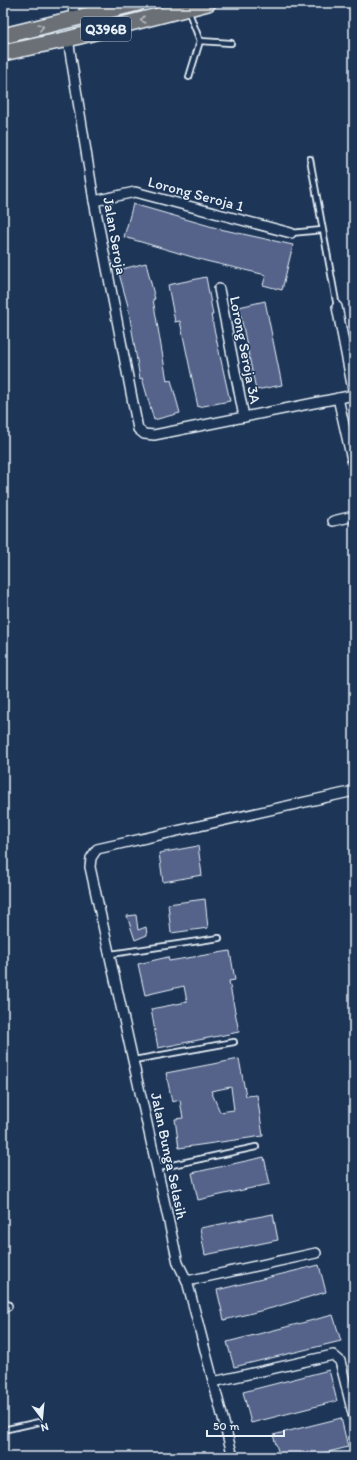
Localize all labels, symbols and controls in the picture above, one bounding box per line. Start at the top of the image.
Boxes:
one-way arrow [140,15,147,23]
road number: Q396B [81,17,131,41]
one-way arrow [38,23,44,31]
street label: Lorong Seroja 1 [146,173,246,215]
street label: Jalan Seroja [99,196,131,277]
street label: Lorong Seroja 3A [226,295,264,406]
street label: Jalan Bunga Selasih [147,1091,191,1221]
north arrow [22,1398,62,1438]
scale bar [207,1412,284,1438]
text: 50 m [213,1419,239,1433]
text: N [39,1420,50,1434]

